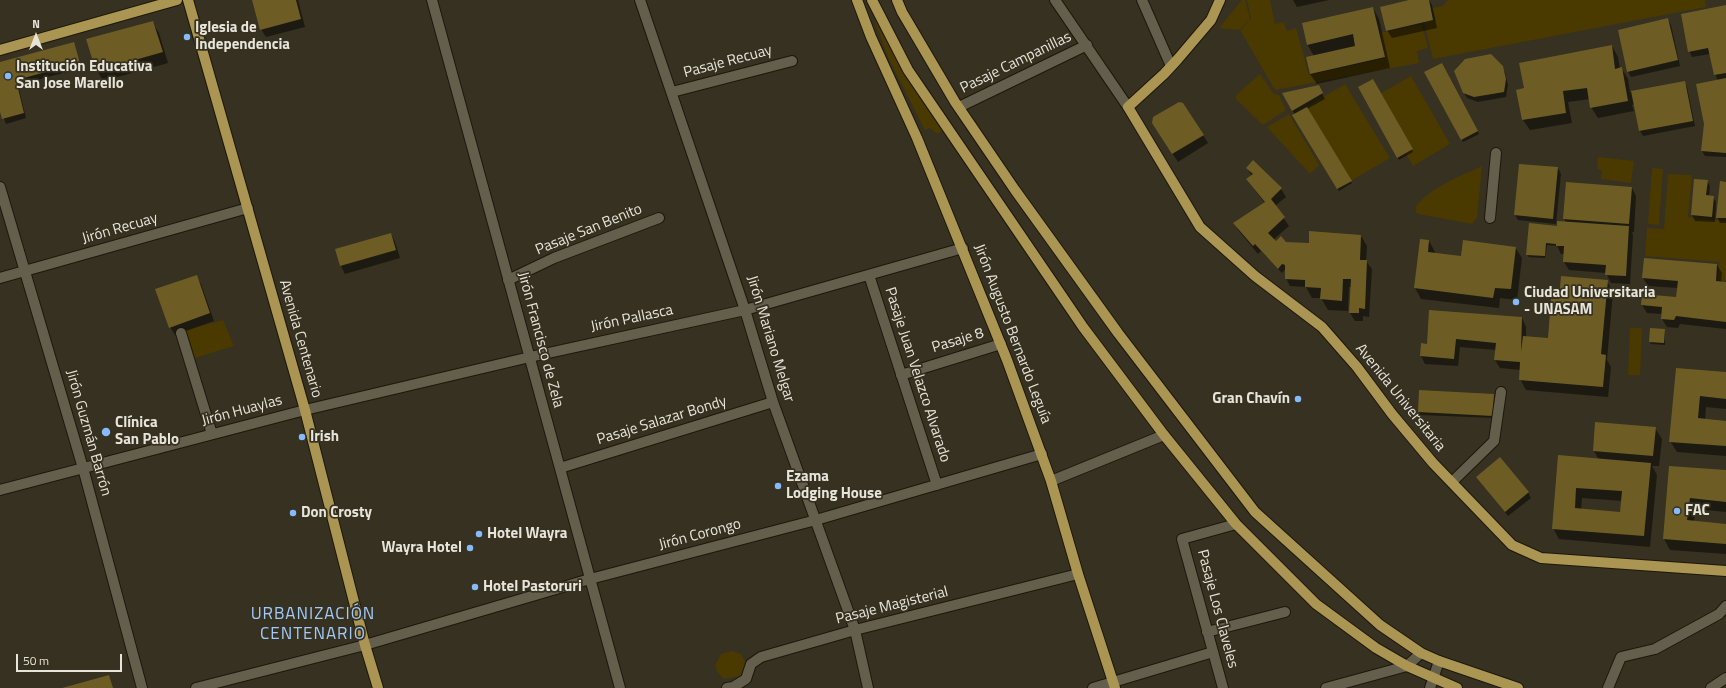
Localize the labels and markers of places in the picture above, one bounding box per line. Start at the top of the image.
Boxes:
place label: Iglesia de Independencia [195,19,290,54]
marker: Iglesia de Independencia [182,32,192,42]
place label: Institución Educativa San Jose Marello [16,58,152,93]
marker: Institución Educativa San Jose Marello [3,71,13,81]
place label: Ciudad Universitaria - UNASAM [1524,284,1655,319]
marker: Ciudad Universitaria - UNASAM [1511,297,1521,307]
place label: Gran Chavín [1212,390,1290,408]
marker: Gran Chavín [1293,394,1303,404]
place label: Clínica San Pablo [115,414,179,449]
marker: Clínica San Pablo [100,426,112,438]
place label: Irish [310,428,339,446]
marker: Irish [297,432,307,442]
place label: Ezama Lodging House [786,468,882,503]
marker: Ezama Lodging House [773,481,783,491]
place label: FAC [1685,502,1710,520]
place label: Don Crosty [301,504,372,522]
marker: FAC [1672,506,1682,516]
marker: Don Crosty [288,508,298,518]
place label: Hotel Wayra [487,525,568,543]
marker: Hotel Wayra [474,529,484,539]
place label: Wayra Hotel [381,539,462,557]
marker: Wayra Hotel [465,543,475,553]
place label: Hotel Pastoruri [483,578,582,596]
marker: Hotel Pastoruri [470,582,480,592]

